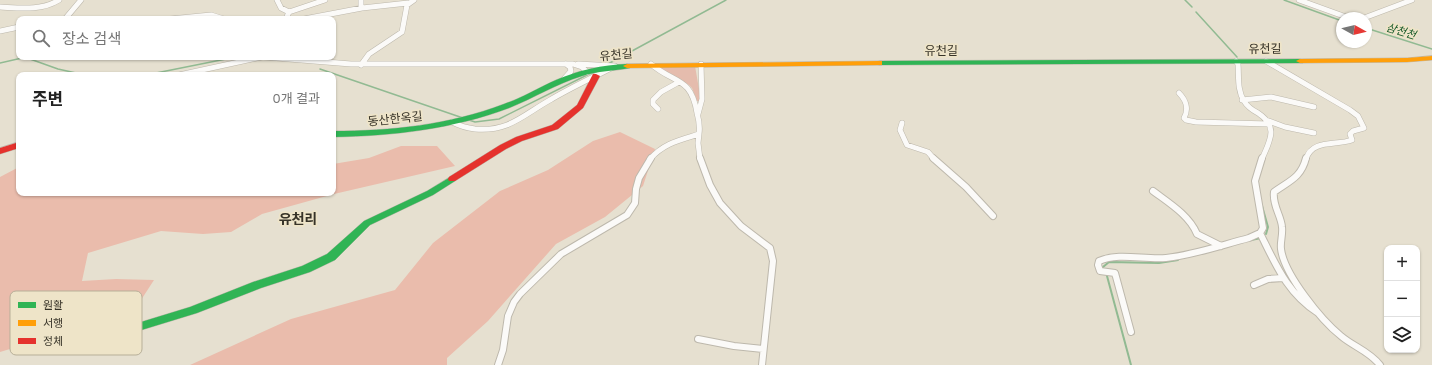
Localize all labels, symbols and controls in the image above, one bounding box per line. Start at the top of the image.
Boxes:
north arrow [1336,12,1372,48]
search box [16,16,336,60]
water label: 삼천천 [1384,19,1420,44]
icon: search [30,27,52,49]
text: 장소 검색 [62,28,121,49]
street label: 유천길 [1248,40,1282,57]
street label: 유천길 [924,42,958,59]
street label: 유천길 [599,44,633,65]
text: 주변 [32,87,63,111]
text: 0개 결과 [272,89,320,108]
street label: 동산한옥길 [367,107,423,130]
district label: 유천리 [279,209,317,229]
map controls [1384,245,1420,353]
button: + [1384,245,1420,281]
button: − [1384,281,1420,317]
legend [10,291,142,355]
text: 원활 [43,297,63,313]
text: 서행 [43,315,63,331]
button: layers [1384,317,1420,353]
text: 정체 [43,333,63,349]

